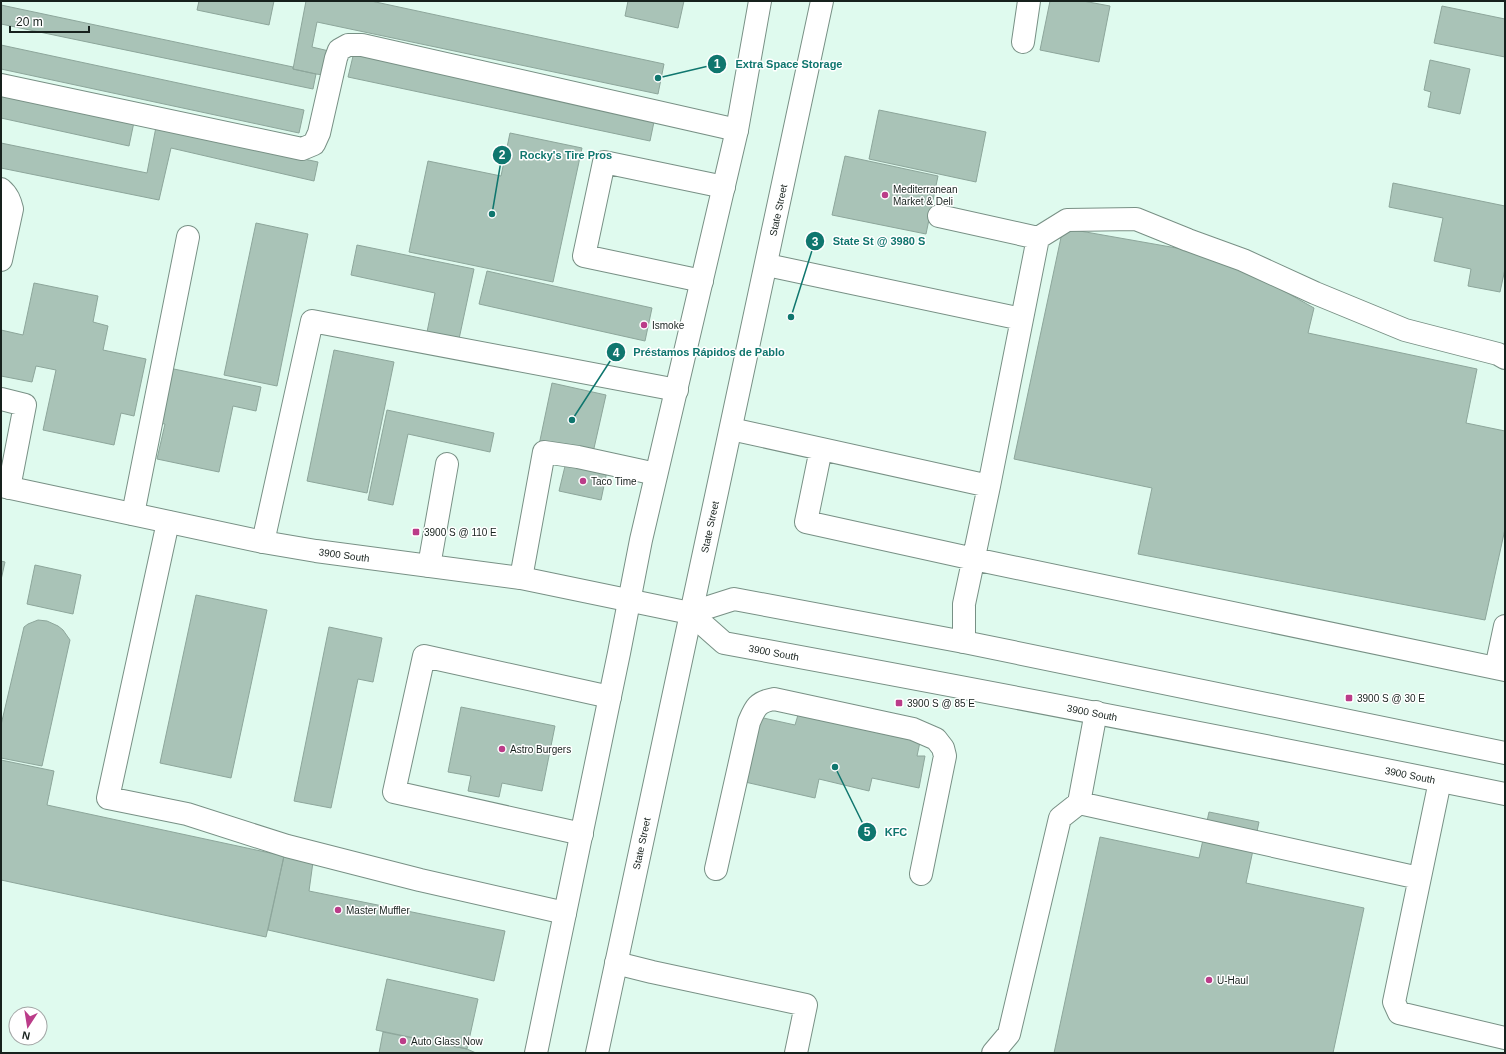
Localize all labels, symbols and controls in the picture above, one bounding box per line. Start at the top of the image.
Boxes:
scale bar [10,8,89,34]
text: 20 m [16,15,43,29]
callout: Extra Space Storage [707,52,850,75]
text: 1 [714,57,721,71]
text: Extra Space Storage [736,58,843,70]
callout: Rocky's Tire Pros [492,143,621,166]
text: 2 [499,148,506,162]
text: Rocky's Tire Pros [520,149,612,161]
street label: State Street [767,183,789,237]
place label: Mediterranean Market & Deli [893,184,957,207]
marker: Mediterranean Market & Deli [880,190,890,200]
callout: State St @ 3980 S [805,230,933,253]
text: 3 [812,235,819,249]
text: State St @ 3980 S [833,235,925,247]
marker: Ismoke [639,320,649,330]
place label: Ismoke [652,320,685,331]
callout: Préstamos Rápidos de Pablo [606,341,793,364]
text: 4 [613,346,620,360]
text: Préstamos Rápidos de Pablo [633,346,785,358]
marker: Taco Time [578,476,588,486]
place label: Taco Time [591,476,637,487]
street label: State Street [699,500,721,554]
marker: 3900 S @ 110 E [411,527,421,537]
place label: 3900 S @ 110 E [424,527,497,538]
street label: 3900 South [318,546,370,564]
street label: 3900 South [748,643,800,663]
marker: 3900 S @ 30 E [1344,693,1354,703]
place label: 3900 S @ 30 E [1357,693,1425,704]
marker: 3900 S @ 85 E [894,698,904,708]
place label: 3900 S @ 85 E [907,698,975,709]
street label: 3900 South [1066,703,1118,723]
marker: Astro Burgers [497,744,507,754]
place label: Astro Burgers [510,744,571,755]
street label: 3900 South [1384,765,1436,786]
street label: State Street [631,817,653,871]
callout: KFC [857,820,916,843]
text: 5 [864,825,871,839]
text: KFC [885,826,907,838]
marker: Master Muffler [333,905,343,915]
place label: Master Muffler [346,905,410,916]
marker: U-Haul [1204,975,1214,985]
place label: U-Haul [1217,975,1248,986]
north arrow [8,1006,48,1046]
text: N [21,1029,31,1042]
marker: Auto Glass Now [398,1036,408,1046]
place label: Auto Glass Now [411,1036,483,1047]

